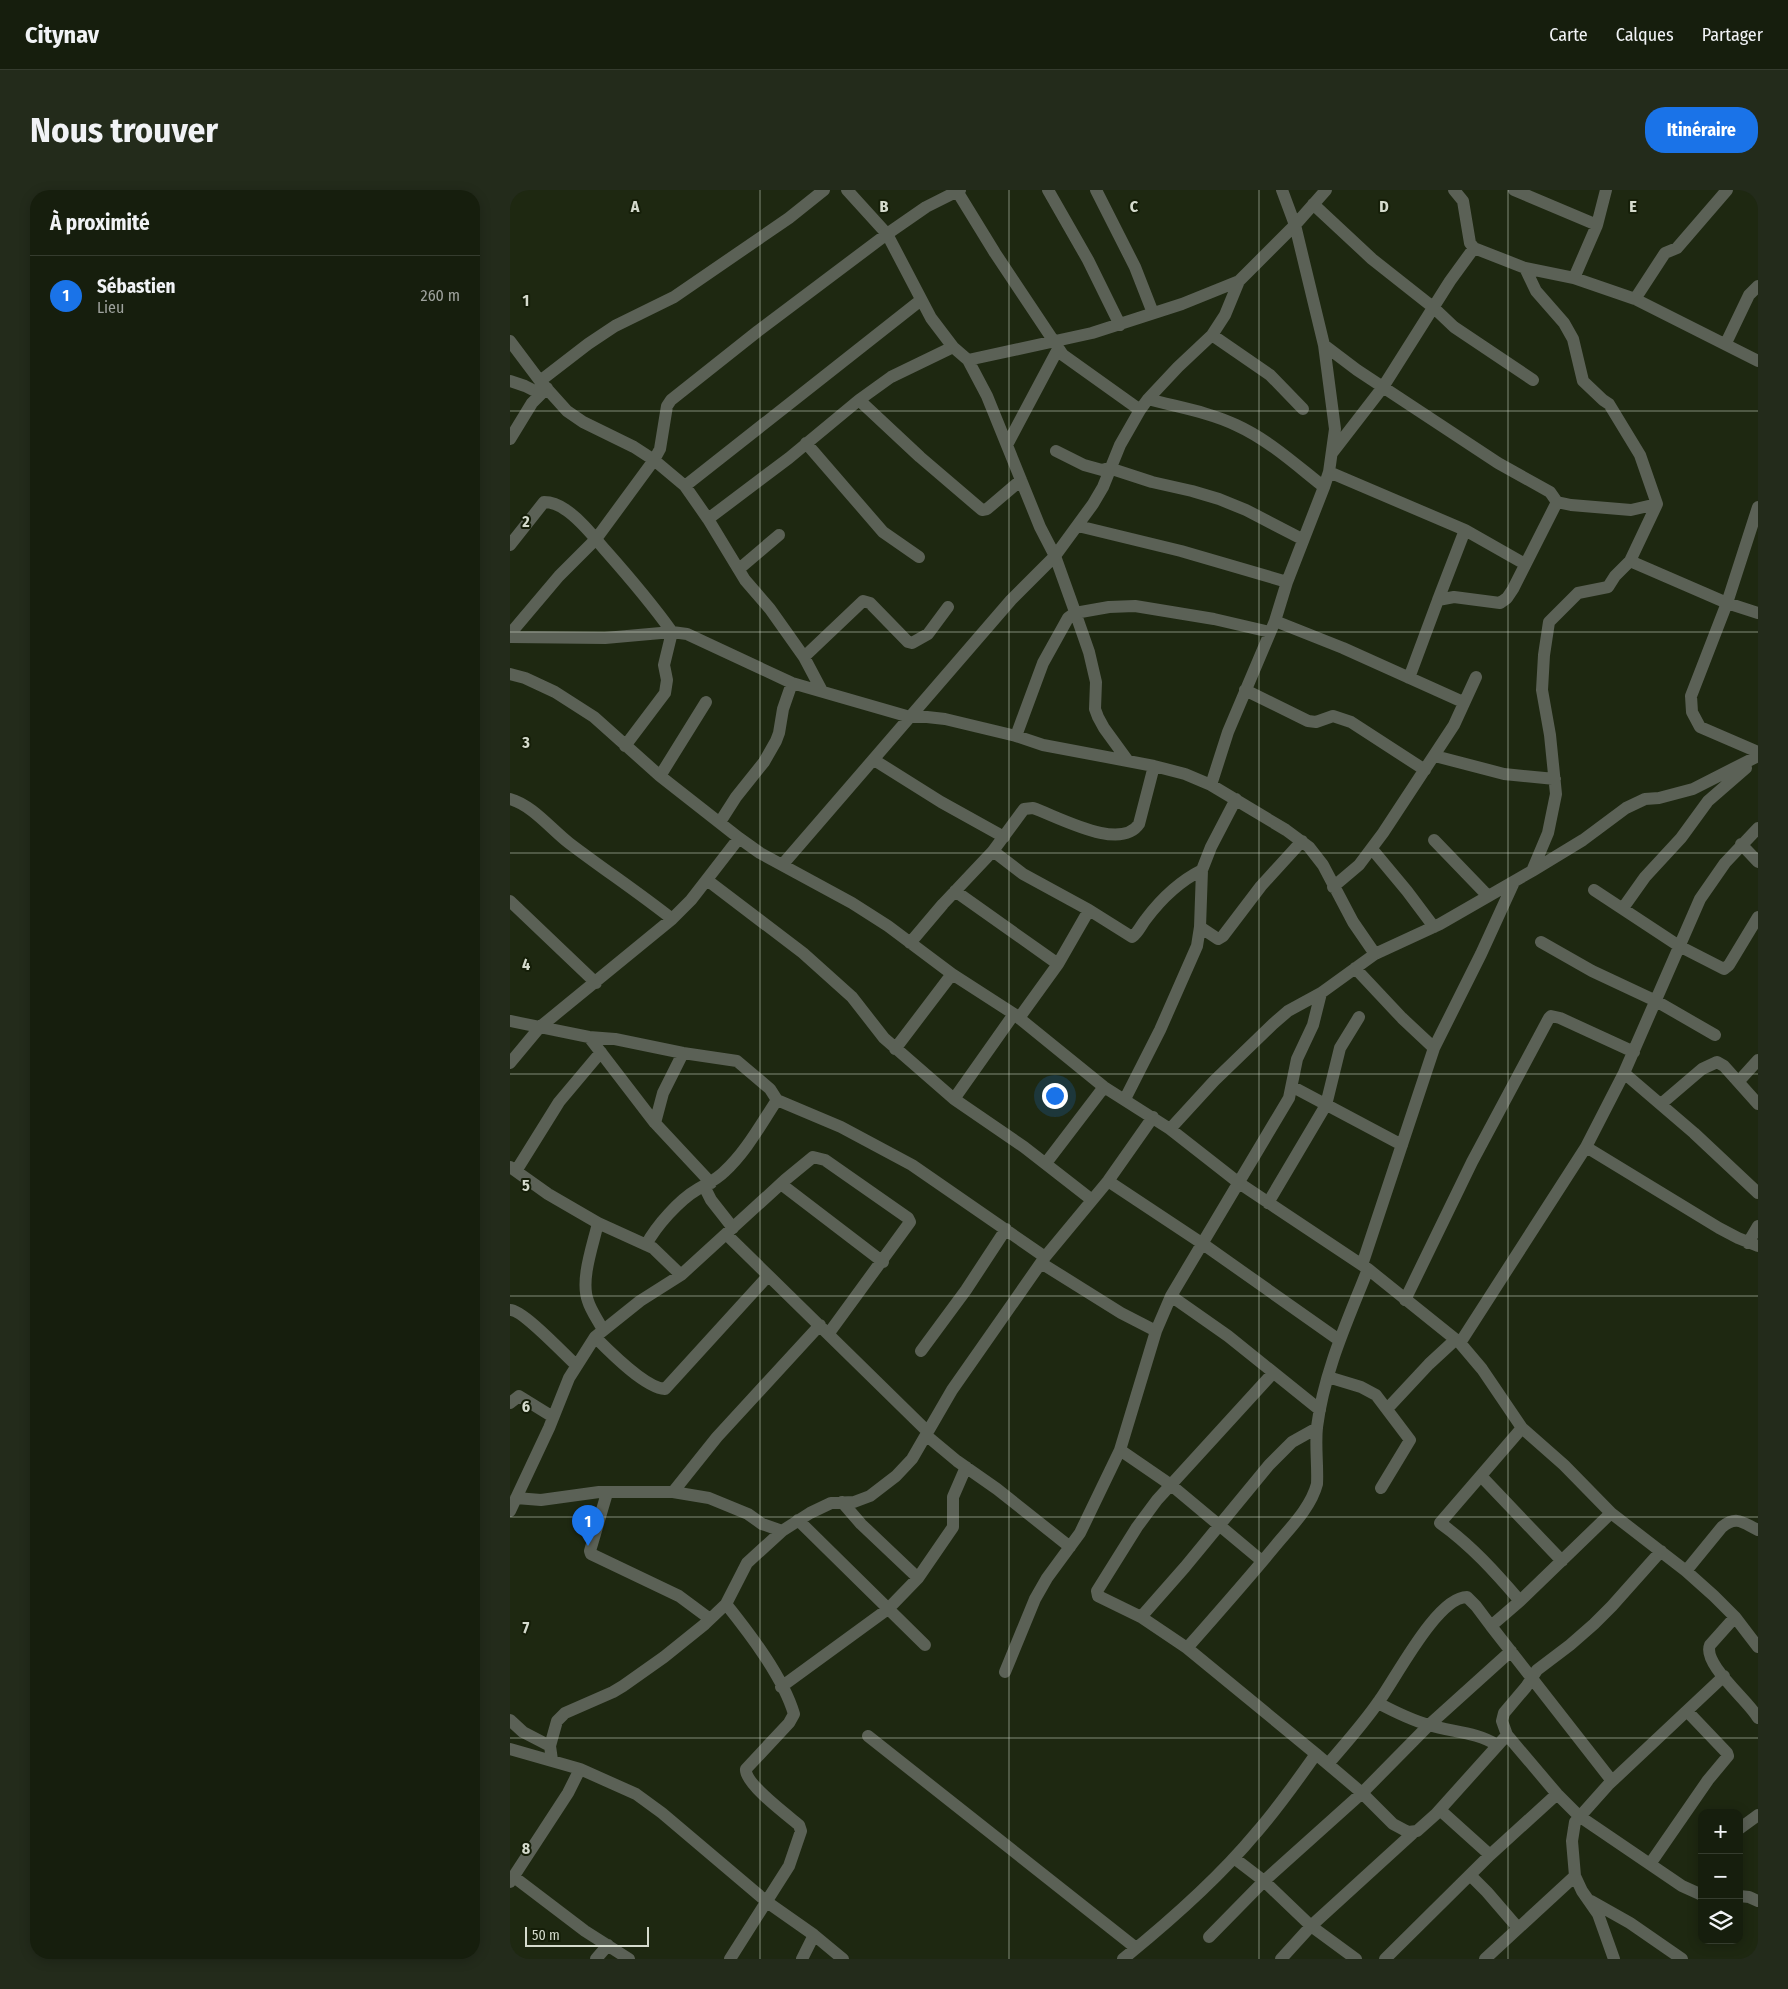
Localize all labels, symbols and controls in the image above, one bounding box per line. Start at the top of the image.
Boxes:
text: Citynav [25,21,99,49]
text: Carte [1549,24,1588,46]
text: Calques [1616,24,1674,46]
text: Partager [1702,24,1763,46]
button: Itinéraire [1645,107,1758,153]
text: Nous trouver [30,109,218,151]
text: A [630,197,640,216]
text: B [880,197,889,216]
text: C [1130,197,1139,216]
text: D [1379,197,1389,216]
text: E [1629,197,1637,216]
text: À proximité [50,210,150,236]
text: Sébastien [97,275,176,298]
text: 1 [63,286,69,305]
text: 260 m [421,286,460,305]
text: 1 [523,291,529,310]
text: Lieu [97,298,124,317]
text: 2 [521,512,530,531]
text: 3 [521,733,530,752]
text: 4 [522,955,530,974]
your location [1042,1083,1068,1109]
text: 5 [522,1176,530,1195]
text: 6 [522,1397,530,1416]
pin: 1 [572,1505,604,1546]
text: 7 [523,1618,530,1637]
map controls [1698,1809,1743,1944]
button: + [1698,1809,1743,1854]
text: 8 [522,1839,531,1858]
button: − [1698,1854,1743,1899]
button: layers [1698,1899,1743,1944]
scale bar [525,1924,649,1947]
text: 50 m [532,1927,560,1944]

